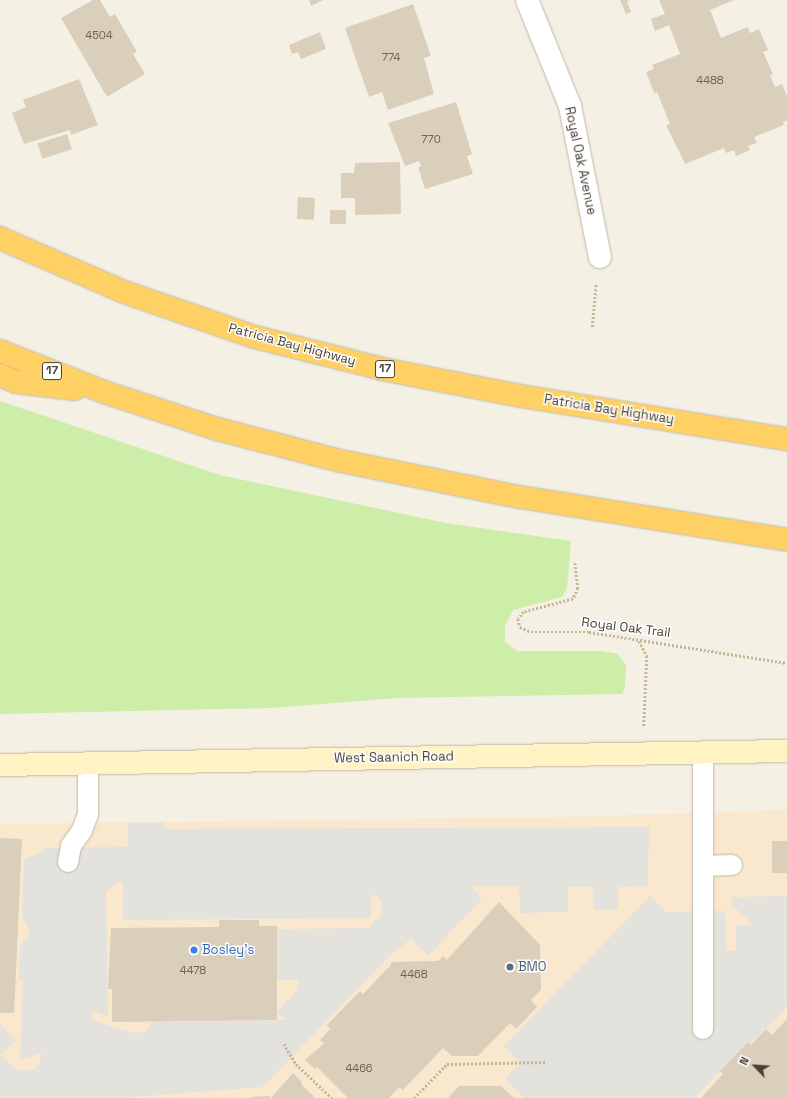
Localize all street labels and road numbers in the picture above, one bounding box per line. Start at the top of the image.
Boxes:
street label: Royal Oak Avenue [561,105,599,217]
street label: Patricia Bay Highway [227,320,357,370]
road number: 17 [374,359,396,379]
road number: 17 [41,361,63,381]
street label: Patricia Bay Highway [543,392,675,428]
street label: Royal Oak Trail [580,615,672,641]
street label: West Saanich Road [334,749,454,767]

